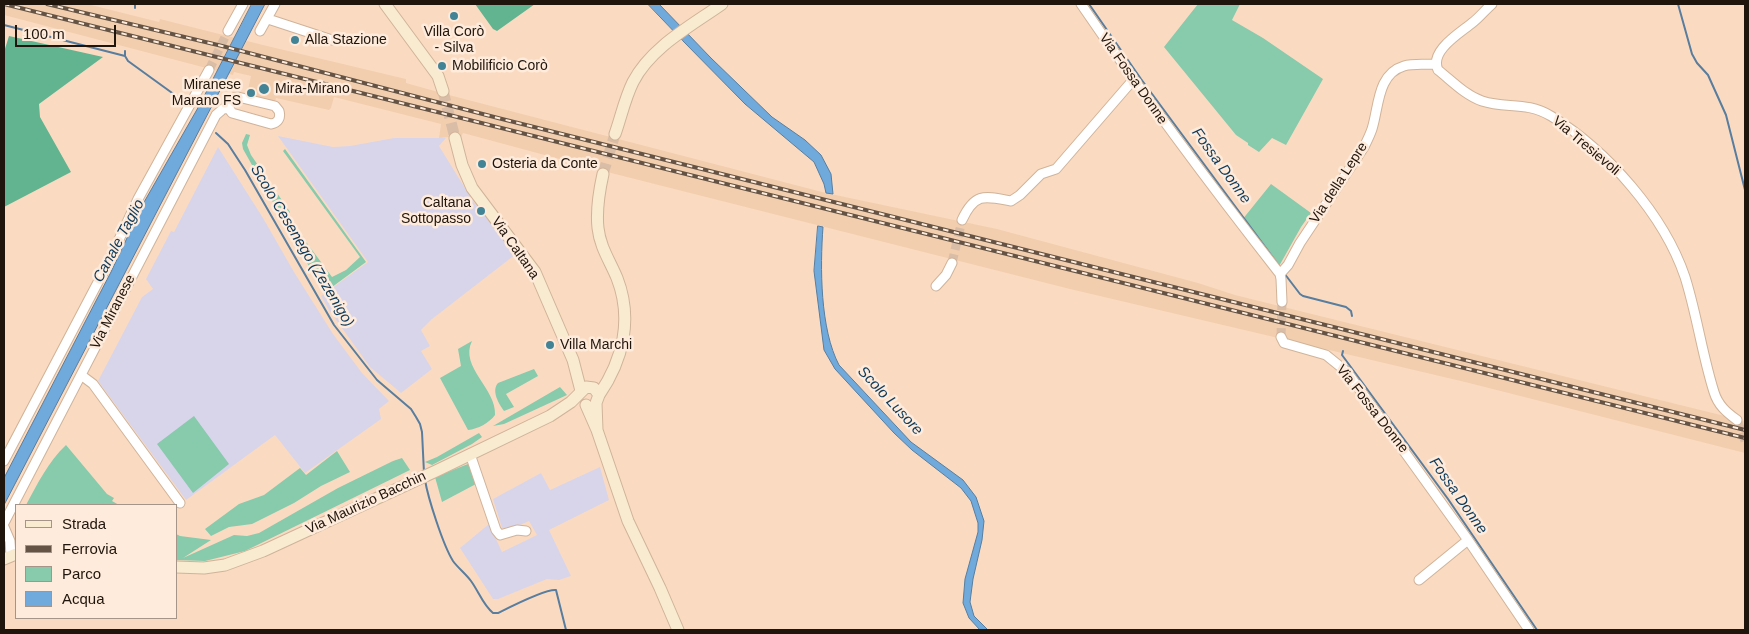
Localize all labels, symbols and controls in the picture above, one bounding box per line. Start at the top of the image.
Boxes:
marker: Villa Corò - Silva [448,10,460,22]
scale bar [18,15,119,47]
place label: Villa Corò - Silva [424,24,484,56]
text: 100 m [23,25,65,42]
street label: Via Fossa Donne [1095,30,1171,128]
place label: Alla Stazione [305,32,387,48]
marker: Alla Stazione [289,34,301,46]
place label: Mobilificio Corò [452,58,548,74]
marker: Mobilificio Corò [436,60,448,72]
place label: Miranese Marano FS [172,77,241,110]
place label: Mira-Mirano [275,81,350,97]
marker: Mira-Mirano [257,82,271,96]
marker: Miranese Marano FS [245,87,257,99]
street label: Via Tresievoli [1549,113,1623,179]
water label: Fossa Donne [1187,125,1255,207]
street label: Via della Lepre [1307,139,1371,227]
place label: Osteria da Conte [492,156,598,172]
marker: Osteria da Conte [476,158,488,170]
water label: Scolo Cesenego (Zezenigo) [246,162,358,330]
place label: Caltana Sottopasso [401,195,471,228]
water label: Canale Taglio [90,197,148,285]
marker: Caltana Sottopasso [475,205,487,217]
street label: Via Caltana [487,214,543,282]
street label: Via Miranese [87,272,139,352]
place label: Villa Marchi [560,337,632,353]
marker: Villa Marchi [544,339,556,351]
street label: Via Fossa Donne [1332,362,1412,456]
water label: Scolo Lusore [854,363,926,439]
water label: Fossa Donne [1425,454,1491,538]
street label: Via Maurizio Bacchin [303,468,429,538]
legend [15,504,178,619]
text: Strada [62,515,106,532]
text: Ferrovia [62,540,117,557]
text: Parco [62,565,101,582]
text: Acqua [62,590,105,607]

